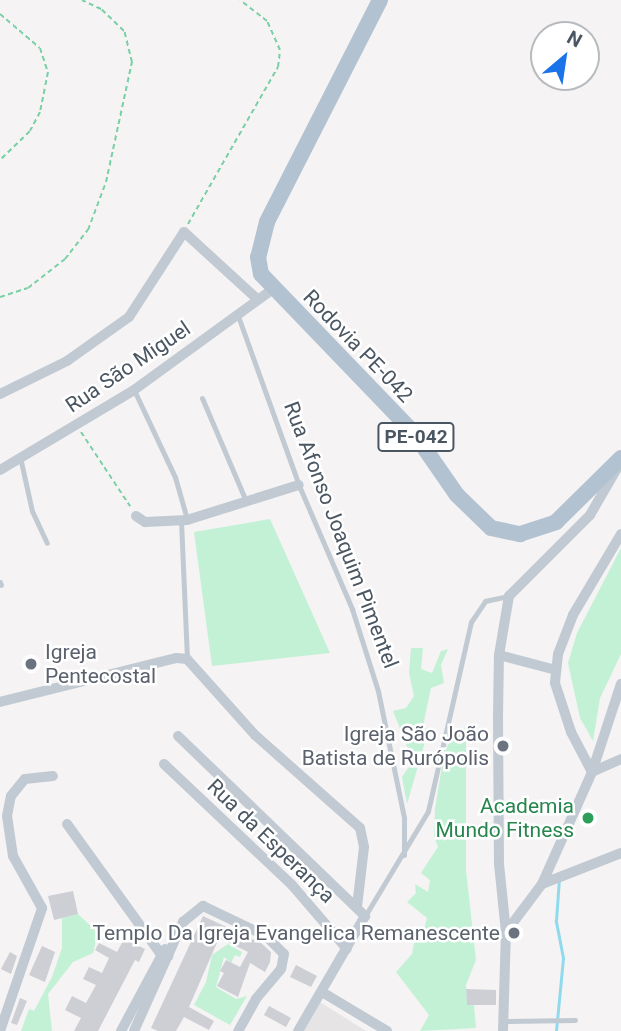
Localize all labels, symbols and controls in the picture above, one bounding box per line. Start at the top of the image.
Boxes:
north arrow [530,21,600,91]
text: N [563,26,586,52]
street label: Rodovia PE-042 [298,284,418,408]
street label: Rua São Miguel [61,316,195,418]
street label: Rua Afonso Joaquim Pimentel [278,398,404,672]
road number: PE-042 [376,422,456,452]
place label: Igreja Pentecostal [45,639,156,689]
marker: Igreja Pentecostal [23,656,39,672]
place label: Igreja São João Batista de Rurópolis [302,721,489,771]
marker: Igreja São João Batista de Rurópolis [495,738,511,754]
street label: Rua da Esperança [202,774,340,908]
place label: Academia Mundo Fitness [435,793,574,843]
marker: Academia Mundo Fitness [580,810,596,826]
place label: Templo Da Igreja Evangelica Remanescente [93,920,500,946]
marker: Templo Da Igreja Evangelica Remanescente [506,925,522,941]

